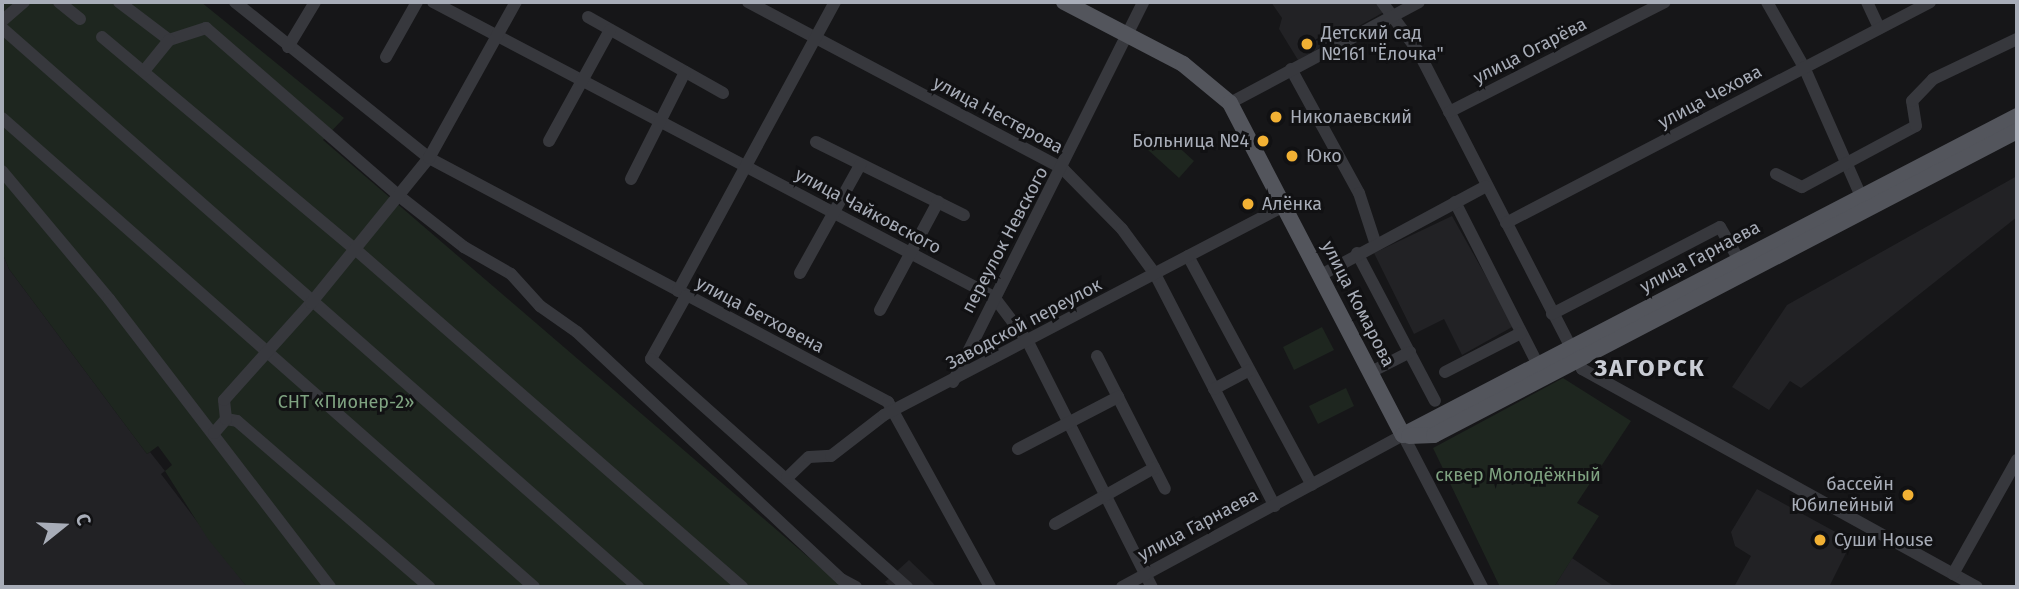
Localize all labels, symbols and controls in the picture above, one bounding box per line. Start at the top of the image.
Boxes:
street label: улица Огарёва [1470,13,1590,89]
place label: Детский сад №161 "Ёлочка" [1321,23,1444,66]
marker: Детский сад №161 "Ёлочка" [1299,36,1315,52]
street label: улица Чехова [1654,61,1766,133]
street label: улица Нестерова [929,72,1067,158]
place label: Николаевский [1290,106,1412,128]
marker: Николаевский [1268,109,1284,125]
place label: Больница №4 [1132,130,1249,152]
marker: Больница №4 [1255,133,1271,149]
place label: Юко [1306,145,1342,167]
marker: Юко [1284,148,1300,164]
street label: улица Чайковского [791,163,945,259]
street label: переулок Невского [957,163,1053,317]
place label: Алёнка [1262,193,1322,215]
marker: Алёнка [1240,196,1256,212]
street label: улица Гарнаева [1636,216,1764,298]
street label: улица Комарова [1317,237,1399,371]
street label: улица Бетховена [692,272,828,358]
street label: Заводской переулок [942,274,1106,374]
district label: ЗАГОРСК [1595,355,1705,383]
park label: СНТ «Пионер-2» [278,391,414,413]
park label: сквер Молодёжный [1435,464,1601,486]
place label: бассейн Юбилейный [1791,474,1894,516]
street label: улица Гарнаева [1134,484,1262,566]
marker: бассейн Юбилейный [1900,487,1916,503]
north arrow [28,491,98,561]
text: С [71,511,96,528]
place label: Суши House [1834,529,1933,551]
marker: Суши House [1812,532,1828,548]

